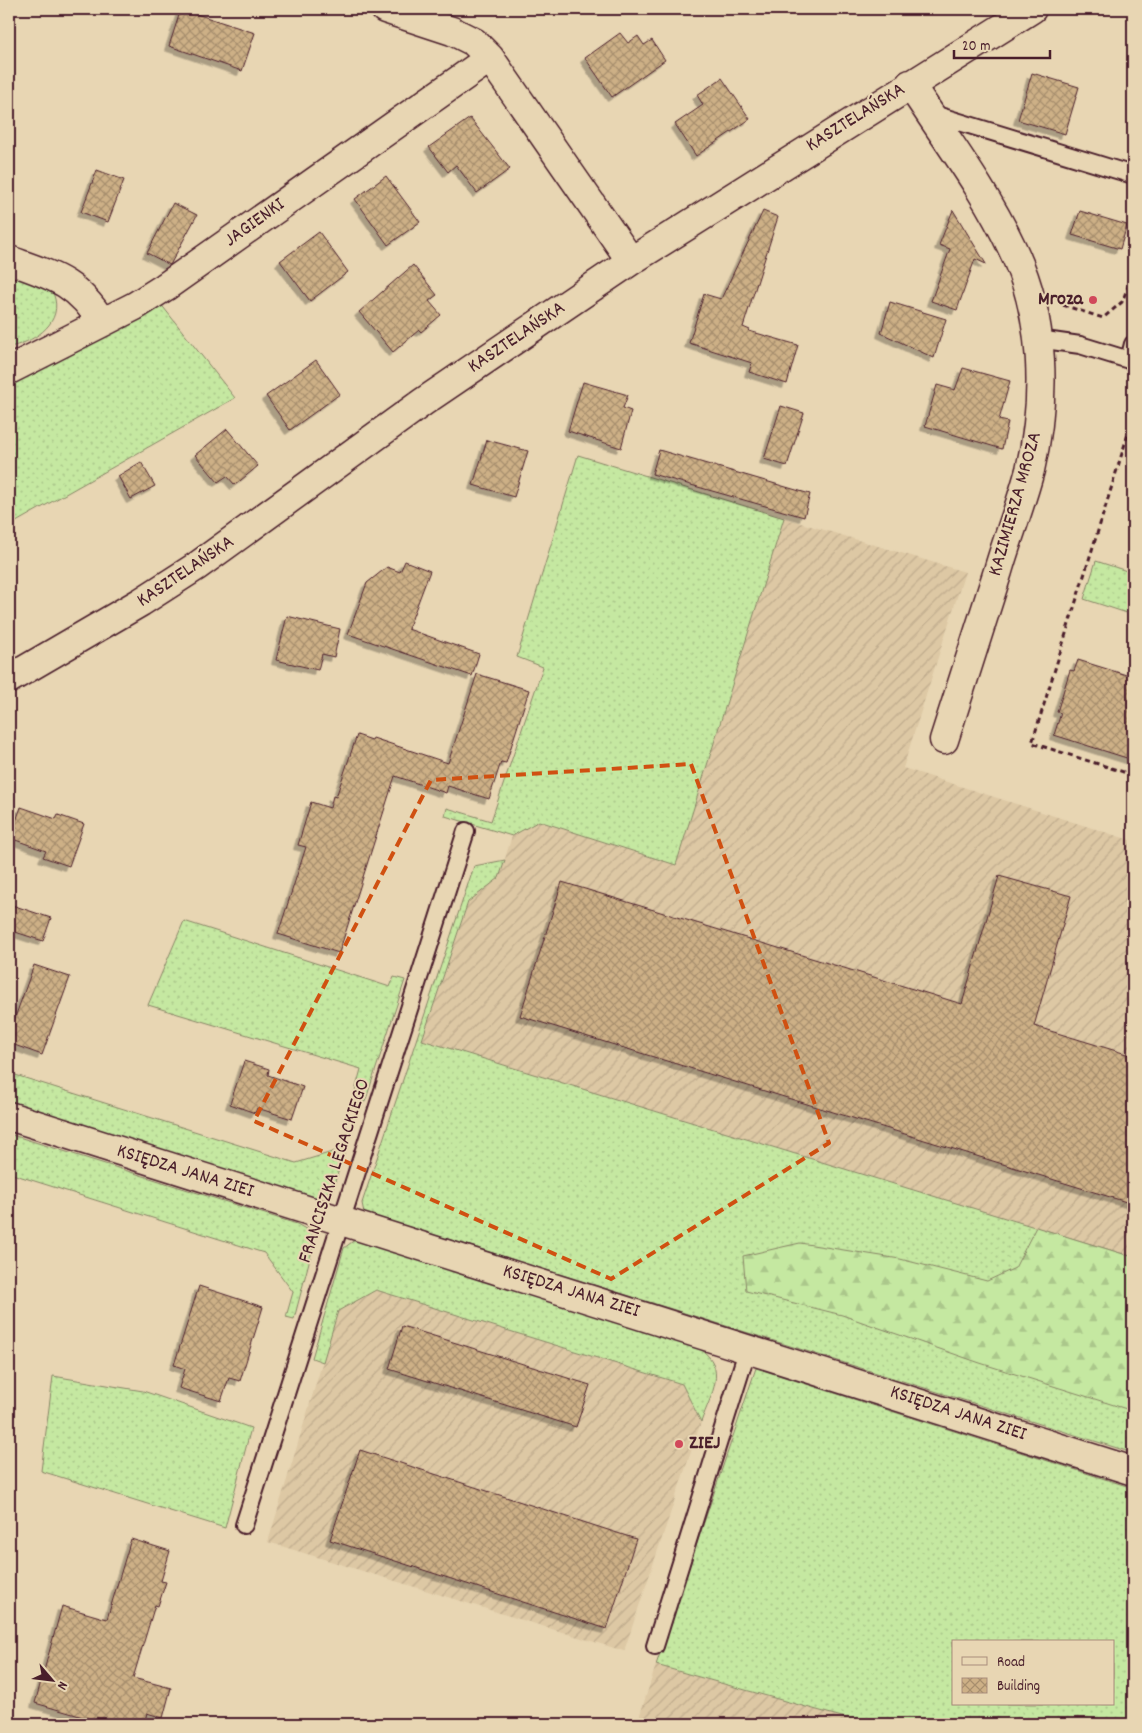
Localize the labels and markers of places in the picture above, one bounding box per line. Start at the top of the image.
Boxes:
place label: Mroza [1038,286,1084,314]
marker: Mroza [1087,294,1099,306]
place label: ZIEJ [689,1430,720,1458]
marker: ZIEJ [673,1438,685,1450]

